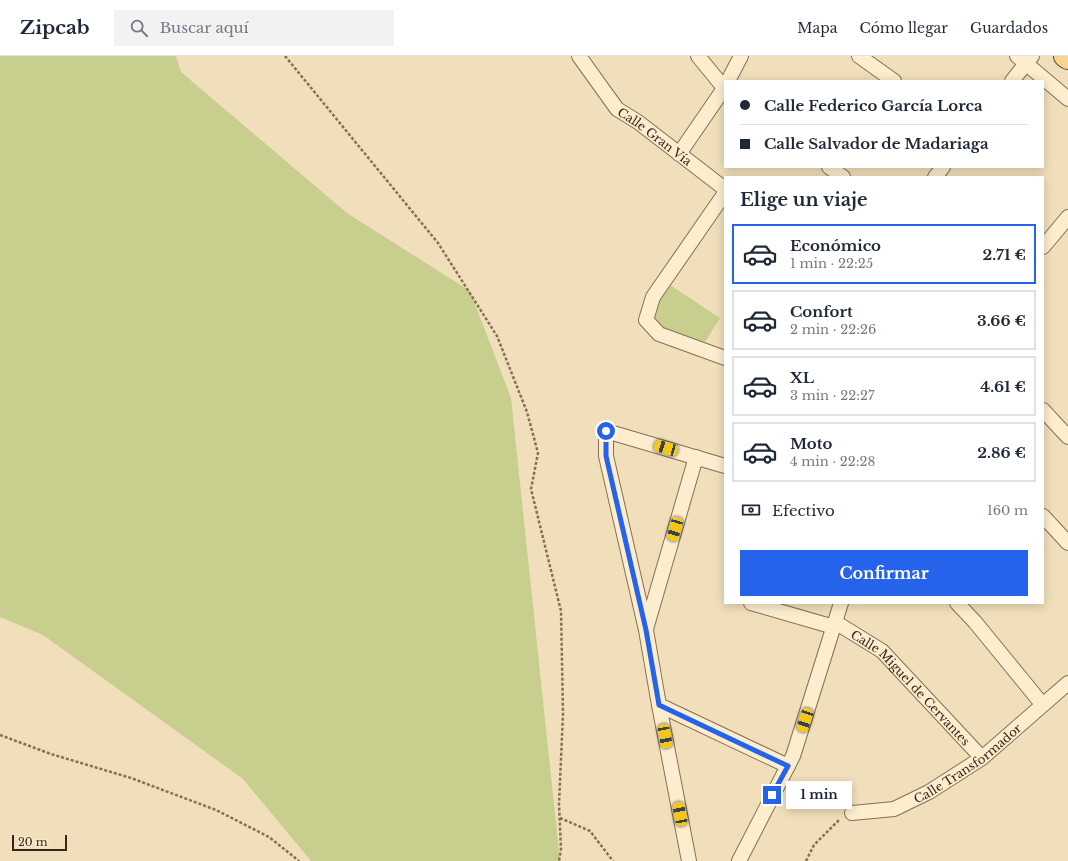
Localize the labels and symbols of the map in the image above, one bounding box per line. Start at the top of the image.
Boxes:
street label: Calle Gran Vía [615,104,695,169]
route start [597,422,615,440]
car [653,439,679,457]
car [666,516,684,542]
street label: Calle Miguel de Cervantes [849,626,974,748]
car [796,707,814,733]
street label: Calle Transformador [911,720,1024,806]
car [657,723,673,749]
callout: 1 min [786,781,852,809]
route end [763,786,781,804]
car [672,801,688,827]
scale bar [12,833,67,852]

